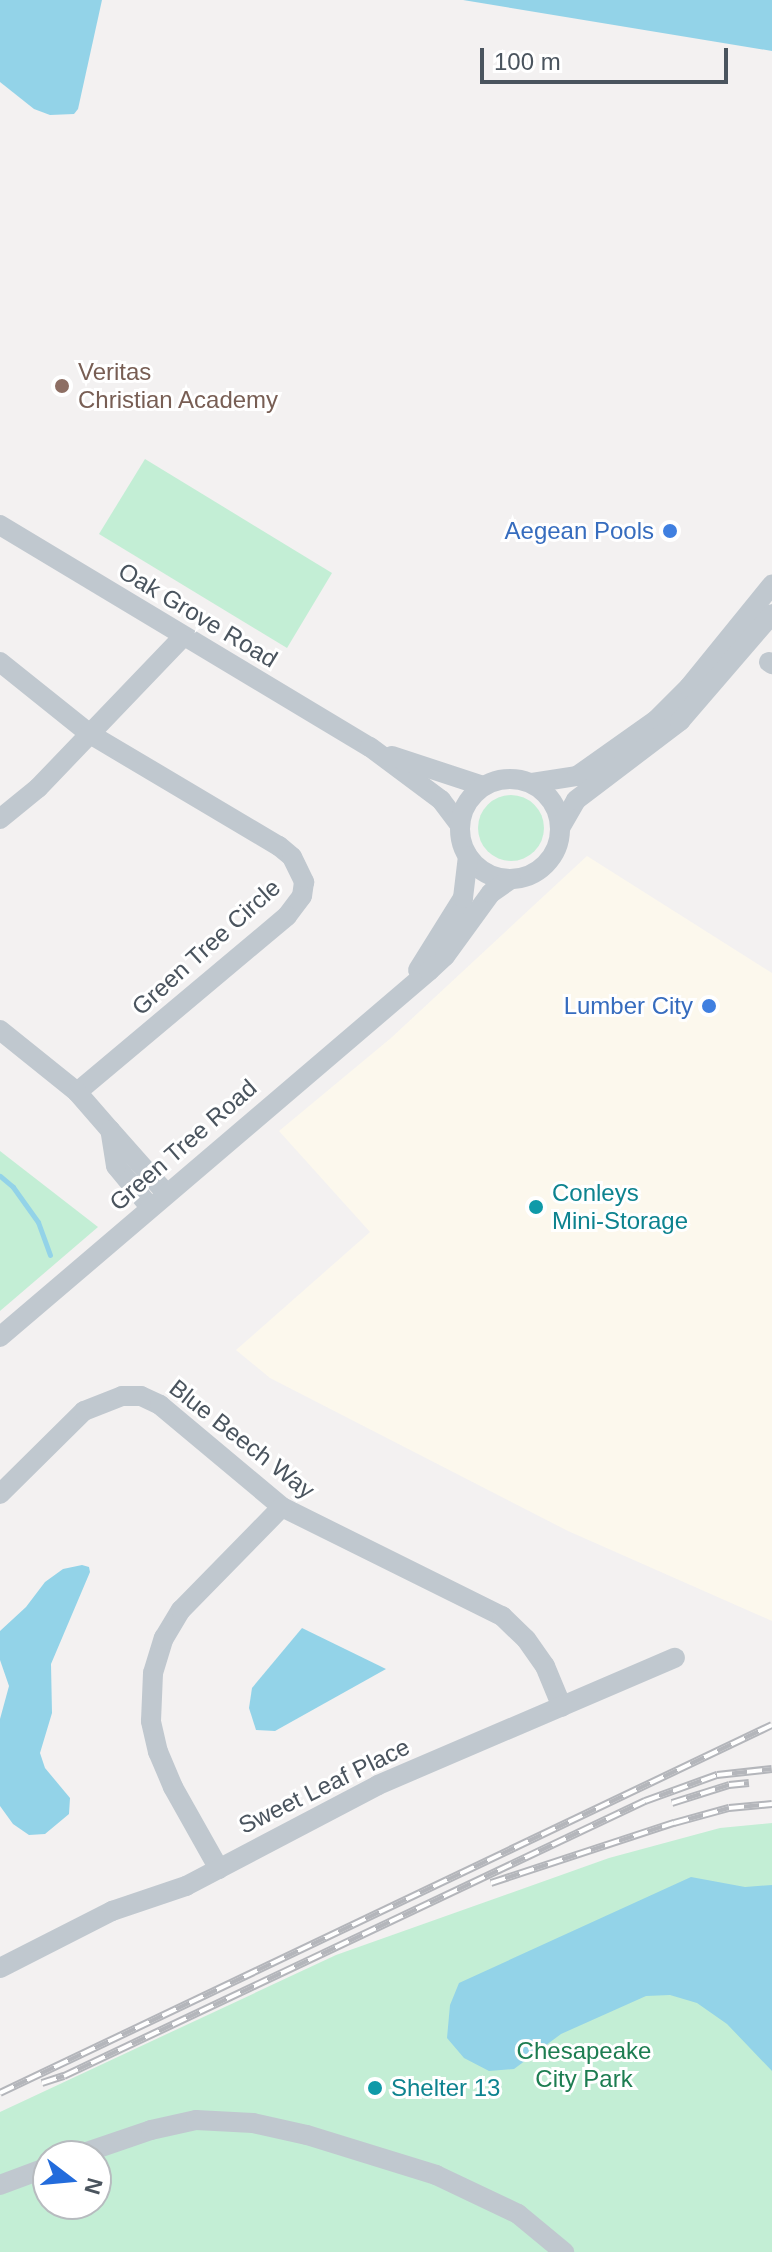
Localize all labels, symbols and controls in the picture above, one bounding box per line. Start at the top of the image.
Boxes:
scale bar [484,32,732,82]
text: 100 m [494,48,561,75]
place label: Veritas Christian Academy [78,358,279,414]
marker: Veritas Christian Academy [53,377,71,395]
place label: Aegean Pools [505,517,654,545]
marker: Aegean Pools [661,522,679,540]
street label: Oak Grove Road [113,556,283,674]
street label: Green Tree Circle [126,873,286,1021]
place label: Lumber City [564,992,693,1020]
marker: Lumber City [700,997,718,1015]
street label: Green Tree Road [103,1073,263,1217]
place label: Conleys Mini-Storage [552,1179,688,1235]
marker: Conleys Mini-Storage [527,1198,545,1216]
street label: Blue Beech Way [164,1373,320,1505]
street label: Sweet Leaf Place [234,1732,414,1840]
park label: Chesapeake City Park [517,2037,651,2093]
place label: Shelter 13 [391,2074,500,2102]
marker: Shelter 13 [366,2079,384,2097]
north arrow [32,2140,112,2220]
text: N [79,2175,108,2197]

